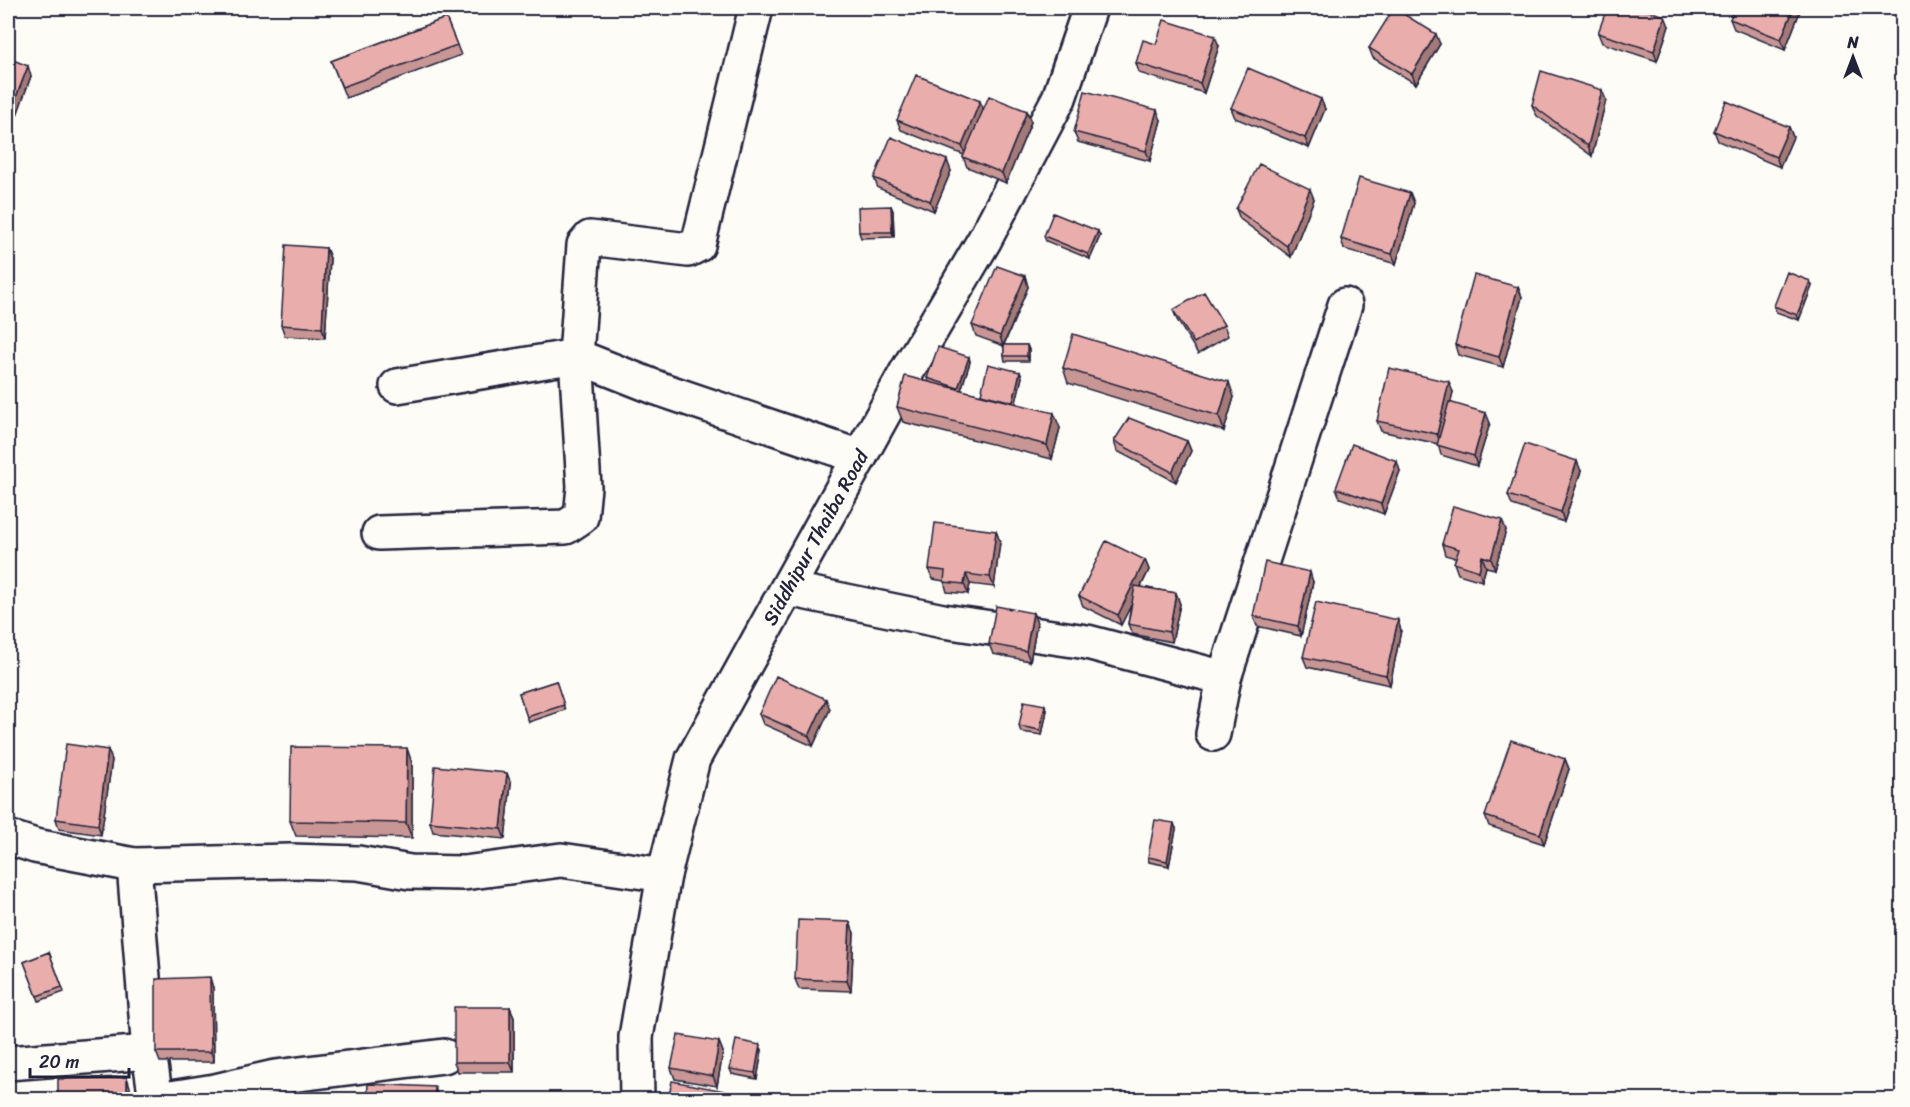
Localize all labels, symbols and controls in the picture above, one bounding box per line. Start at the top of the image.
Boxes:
north arrow [1823,27,1883,87]
text: N [1846,28,1859,57]
street label: Siddhipur Thaiba Road [753,442,879,632]
scale bar [30,1041,129,1079]
text: 20 m [39,1046,79,1078]

